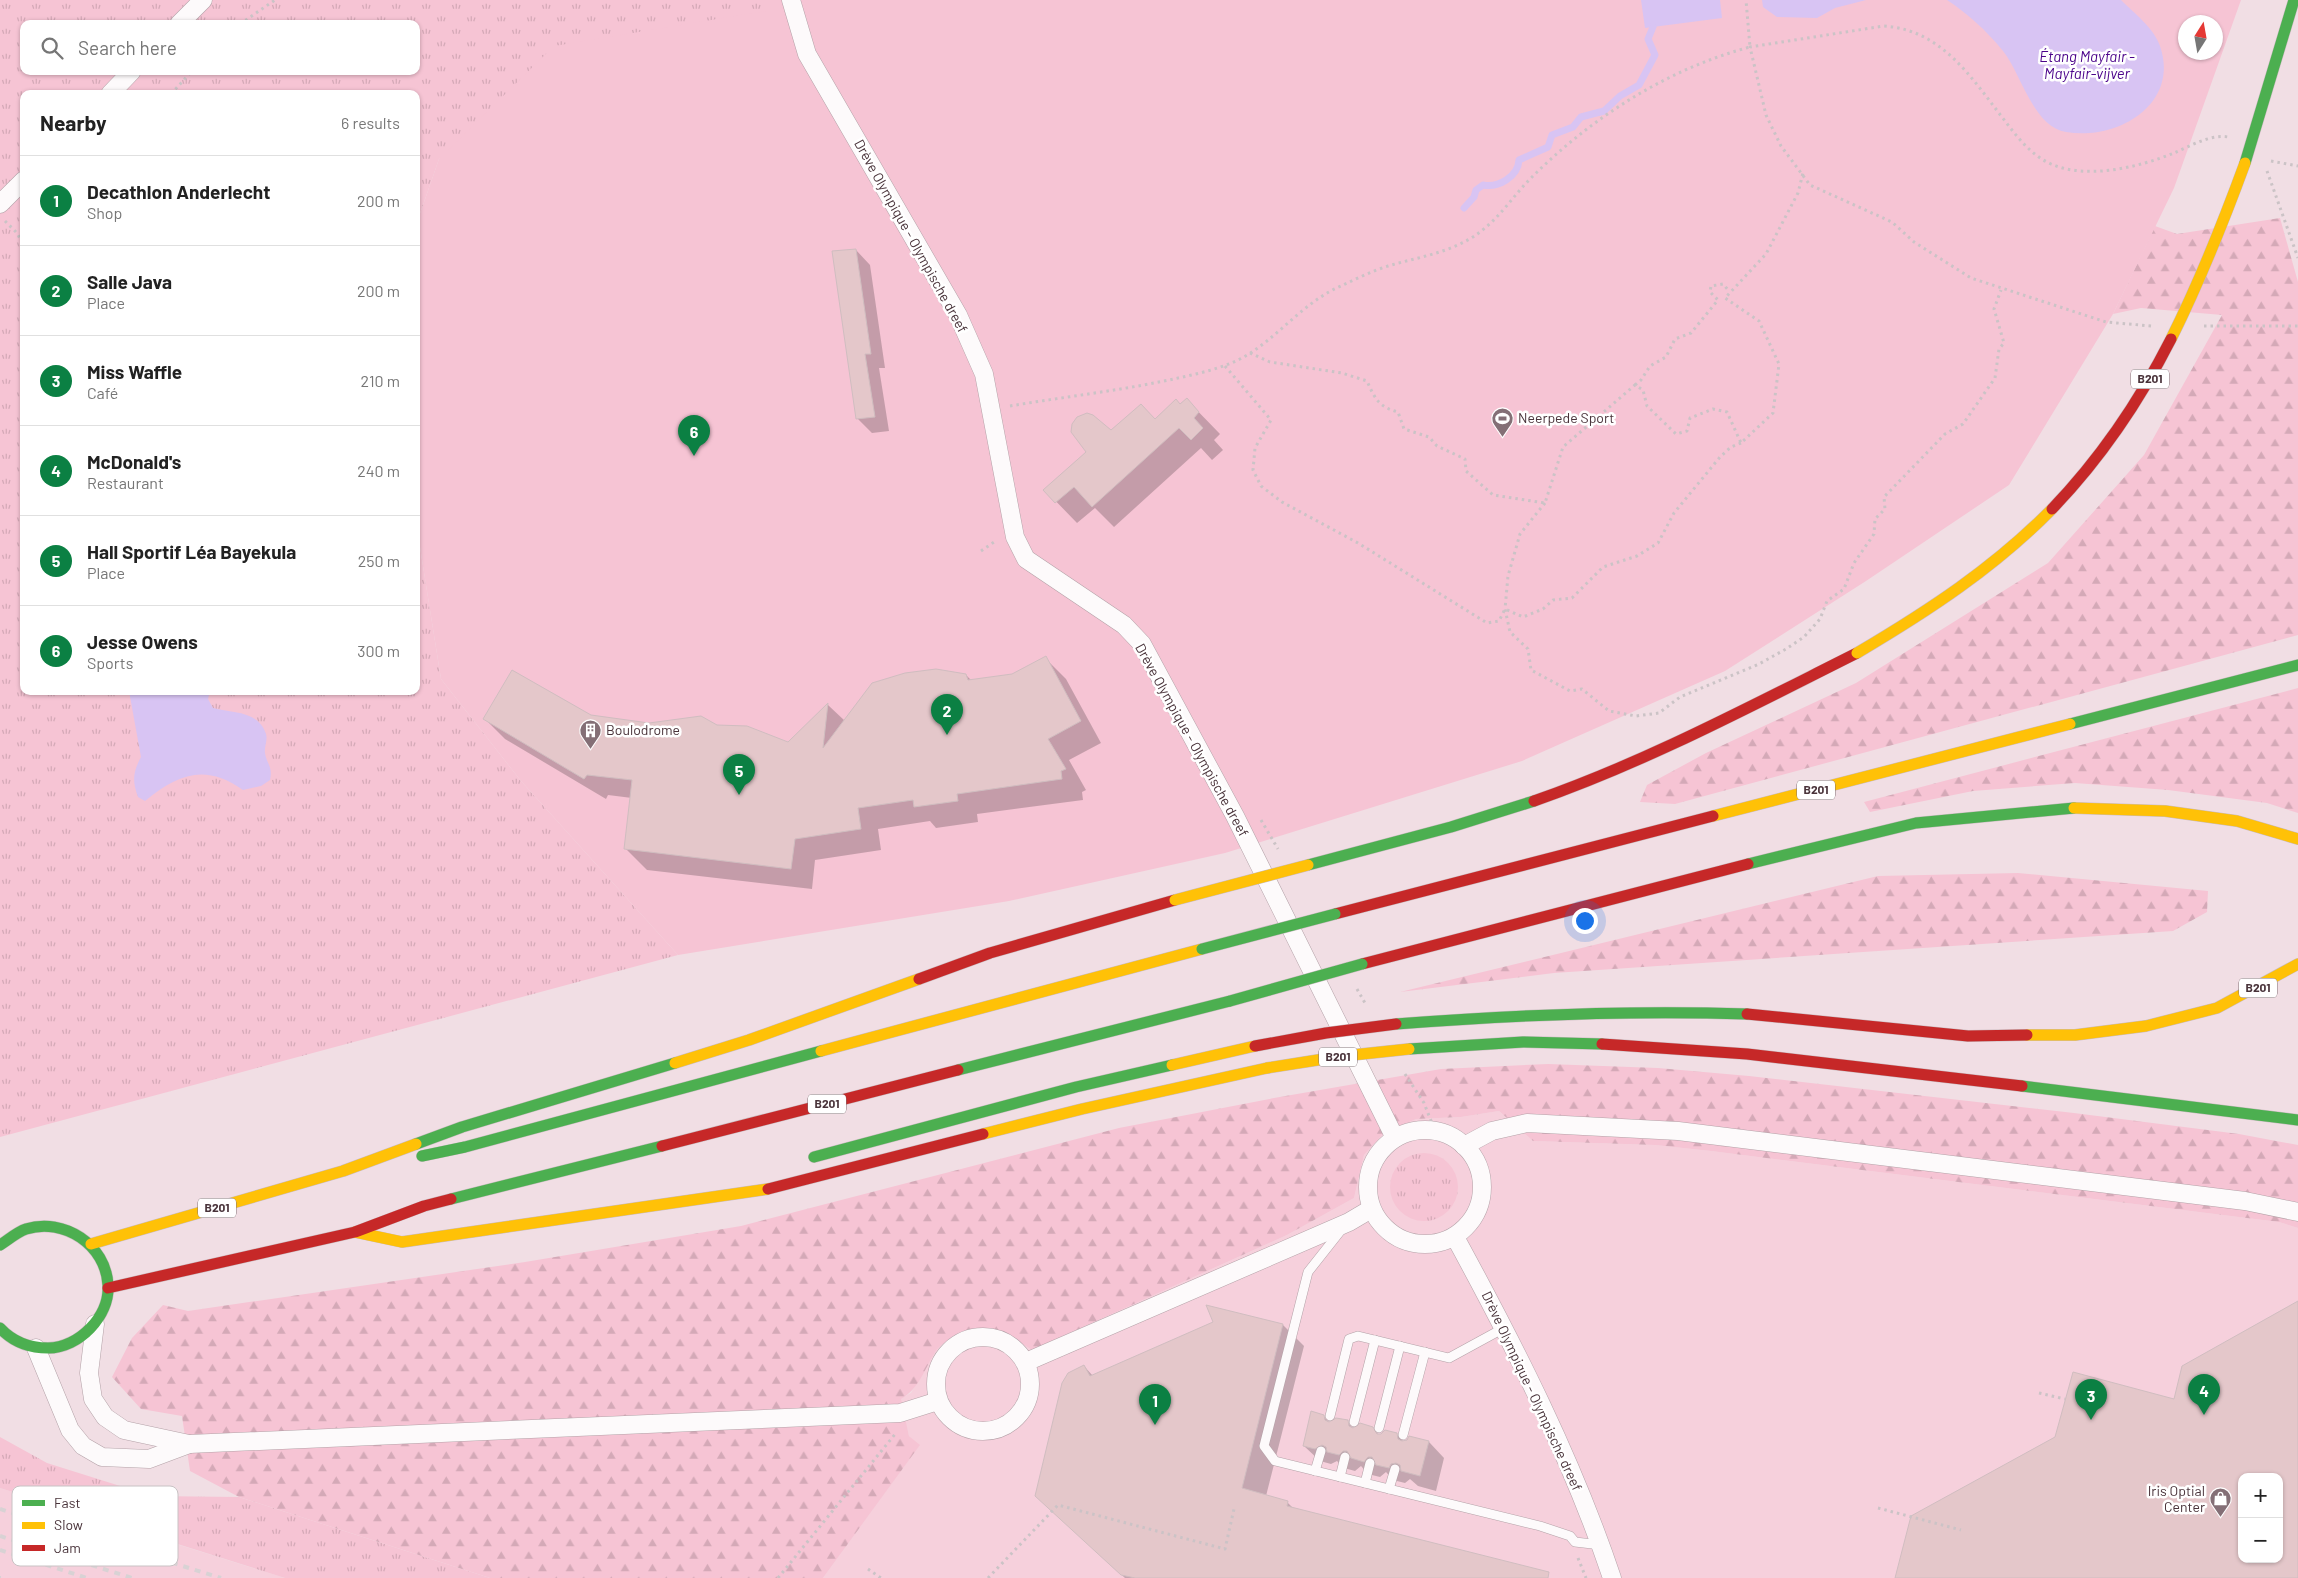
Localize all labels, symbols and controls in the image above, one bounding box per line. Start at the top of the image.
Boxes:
north arrow [2178,15,2223,60]
search box [20,20,420,75]
icon: search [38,34,66,62]
text: Search here [78,36,177,59]
water label: Étang Mayfair - Mayfair-vijver [2039,47,2135,82]
text: Nearby [40,110,106,135]
text: 6 results [341,113,400,132]
street label: Drève Olympique - Olympische dreef [851,136,972,335]
text: Decathlon Anderlecht [87,180,270,203]
text: 1 [53,191,59,210]
text: 200 m [357,191,400,210]
text: Shop [87,203,122,222]
text: Salle Java [87,270,172,293]
text: 2 [52,281,60,300]
text: 200 m [357,281,400,300]
text: Place [87,293,125,312]
text: Miss Waffle [87,360,182,383]
road number: B201 [2131,369,2169,388]
text: 3 [52,371,60,390]
text: 210 m [361,371,400,390]
text: Café [87,383,118,402]
sports icon: Neerpede Sport [1490,406,1514,437]
place label: Neerpede Sport [1518,409,1614,426]
pin: 6 [678,415,710,456]
text: McDonald's [87,450,181,473]
text: 4 [51,461,61,480]
text: 240 m [357,461,400,480]
text: Restaurant [87,473,164,492]
text: Hall Sportif Léa Bayekula [87,540,296,563]
text: 5 [52,551,60,570]
text: 250 m [358,551,400,570]
text: Place [87,563,125,582]
text: Jesse Owens [87,630,198,653]
street label: Drève Olympique - Olympische dreef [1132,640,1253,839]
text: 6 [52,641,60,660]
text: 300 m [357,641,400,660]
text: Sports [87,653,133,672]
pin: 2 [931,694,963,735]
building icon: Boulodrome [578,718,602,749]
place label: Boulodrome [606,721,680,738]
pin: 5 [723,754,755,795]
road number: B201 [1797,780,1835,800]
your location [1572,908,1598,934]
road number: B201 [2239,978,2277,998]
road number: B201 [1319,1048,1357,1066]
road number: B201 [808,1094,846,1114]
road number: B201 [198,1198,236,1218]
street label: Drève Olympique - Olympische dreef [1479,1288,1586,1493]
pin: 4 [2188,1374,2220,1415]
pin: 3 [2075,1379,2107,1420]
pin: 1 [1139,1384,1171,1425]
map controls [2238,1473,2283,1563]
button: + [2238,1473,2283,1518]
place label: Iris Optial Center [2148,1482,2205,1515]
legend [12,1486,178,1566]
shop icon: Iris Optial Center [2209,1487,2233,1518]
text: Fast [54,1494,80,1511]
text: Slow [54,1516,83,1533]
button: − [2238,1518,2283,1563]
text: Jam [54,1539,81,1556]

